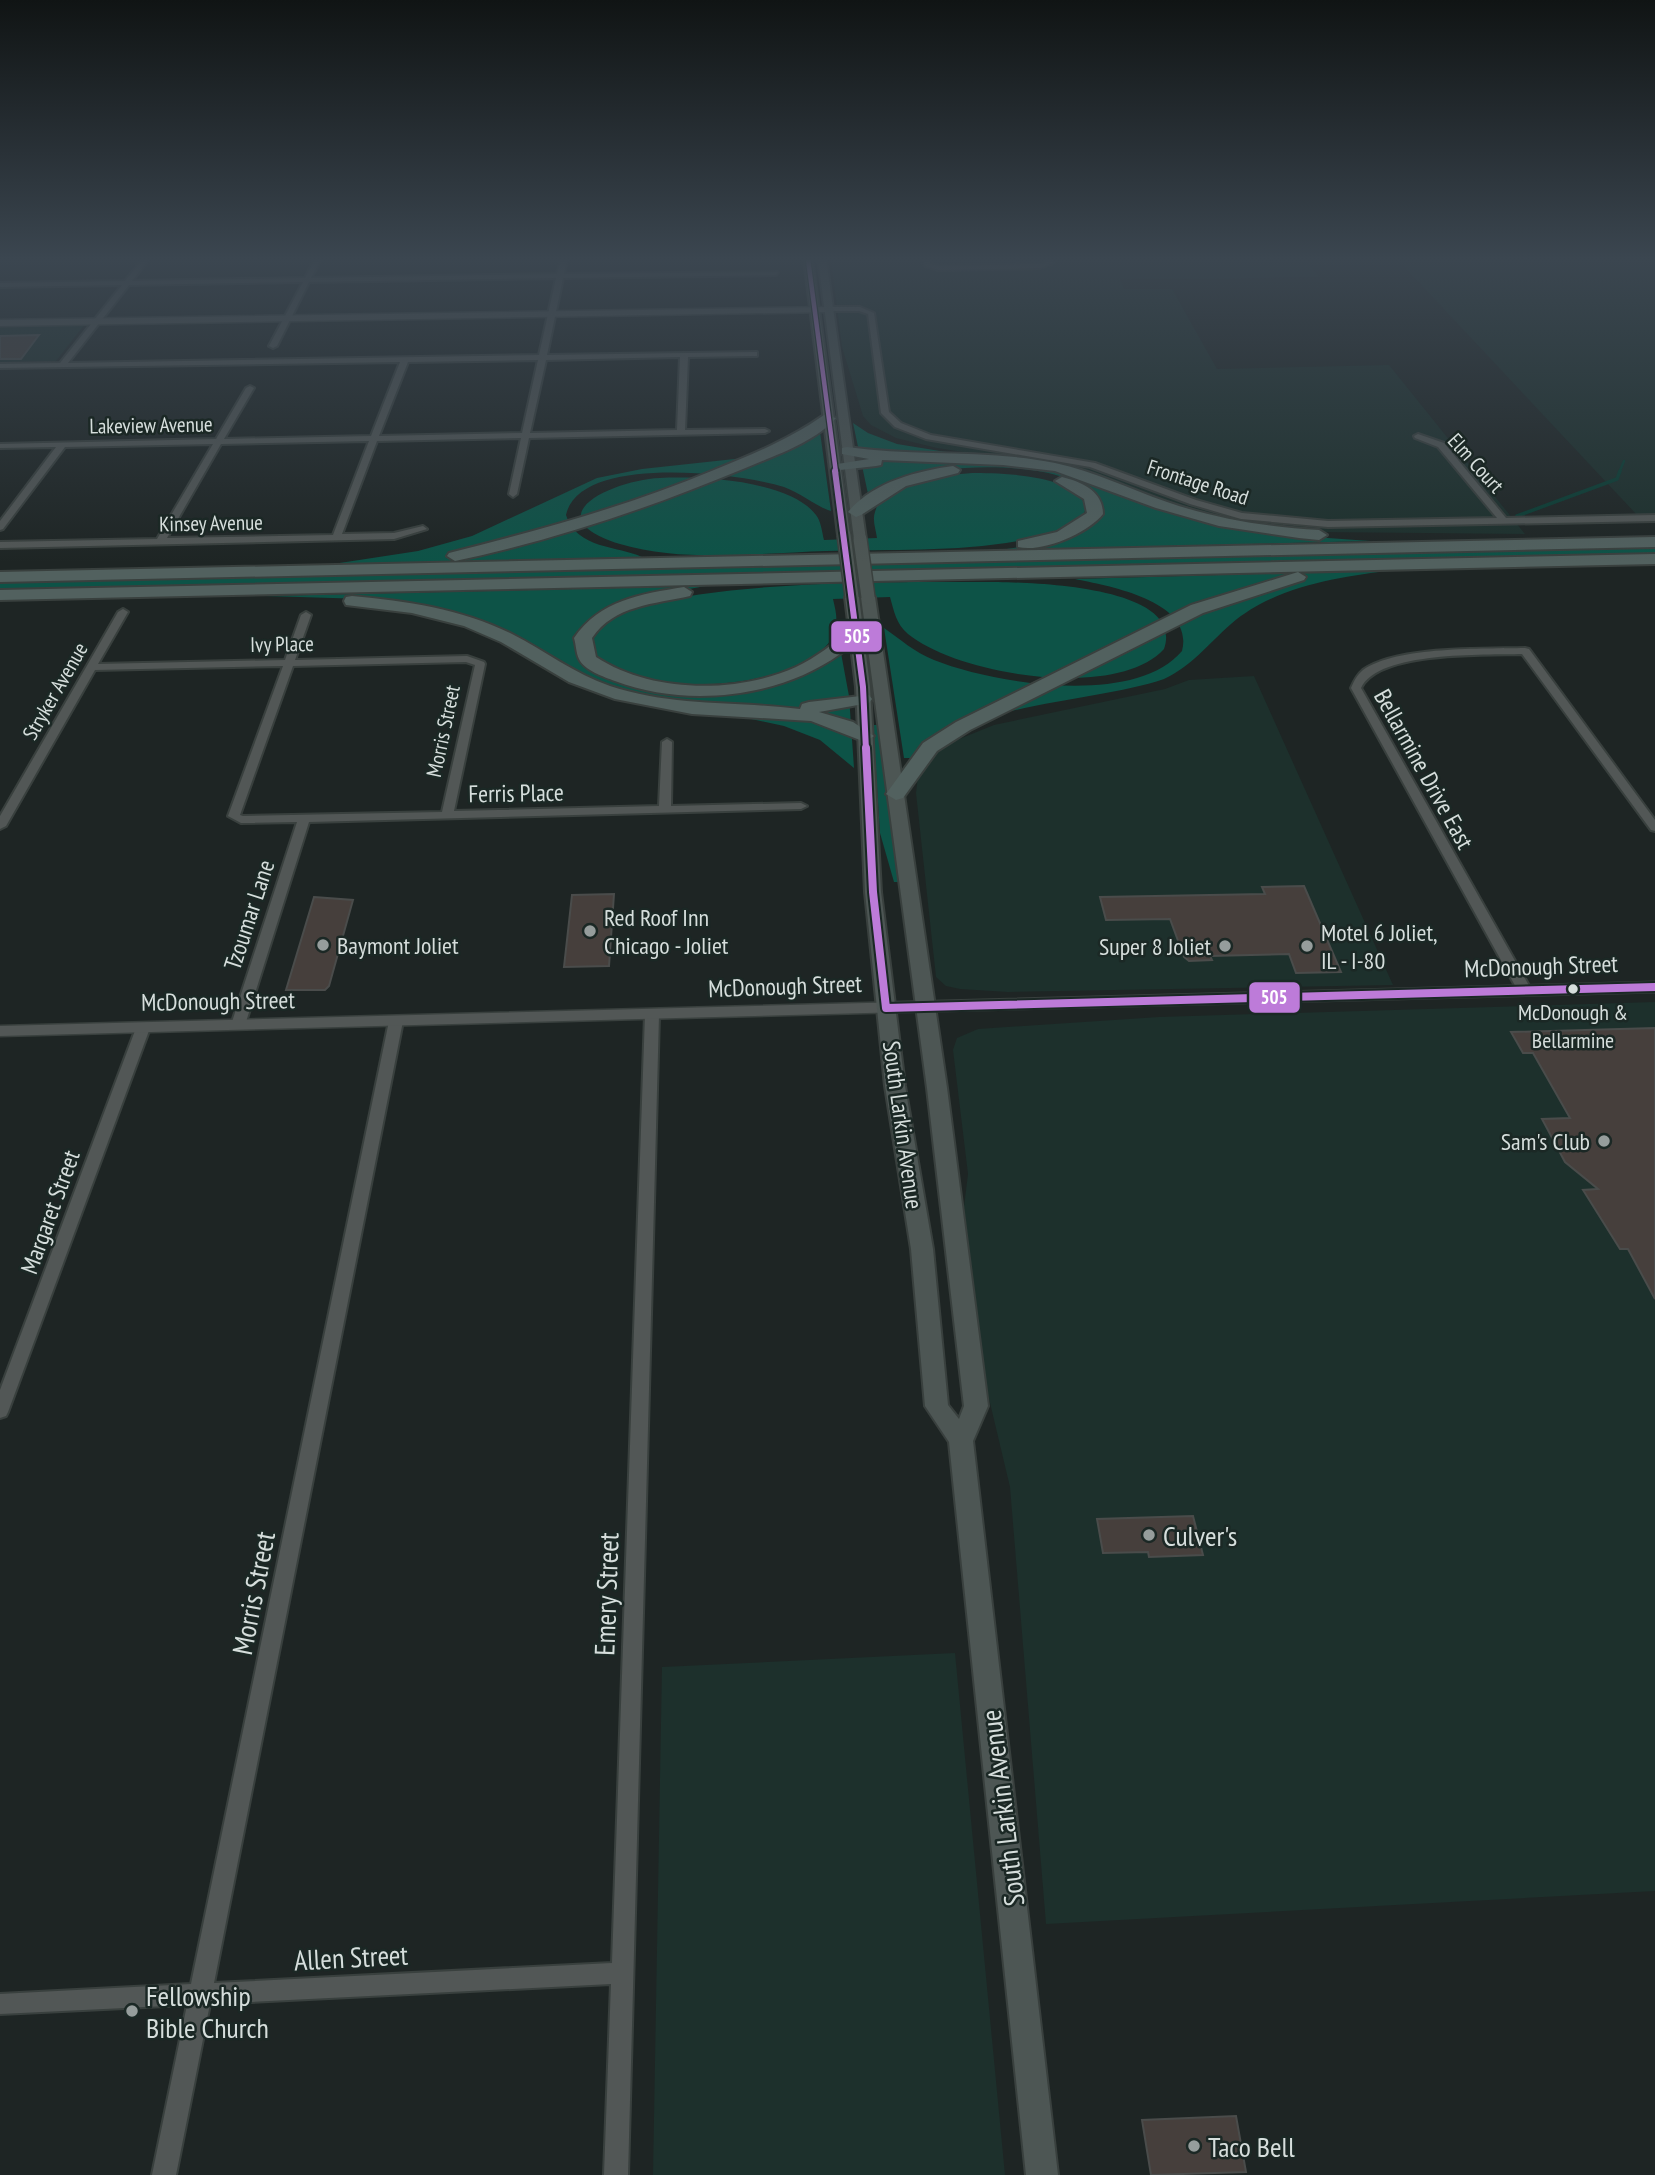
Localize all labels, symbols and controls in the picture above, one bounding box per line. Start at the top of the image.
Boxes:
street label: Lakeview Avenue [89,410,213,440]
street label: Elm Court [1442,427,1510,499]
street label: Frontage Road [1144,453,1252,511]
street label: Kinsey Avenue [159,509,263,537]
line badge: 505 [830,620,883,653]
text: 505 [843,624,871,648]
street label: Ivy Place [250,630,314,658]
street label: Stryker Avenue [16,638,94,744]
street label: Morris Street [420,682,466,780]
street label: Bellarmine Drive East [1367,684,1481,855]
street label: Ferris Place [468,777,564,809]
street label: Tzoumar Lane [217,856,281,974]
place label: Red Roof Inn Chicago - Joliet [604,902,729,961]
place label: Motel 6 Joliet, IL - I-80 [1321,917,1437,976]
marker: Red Roof Inn Chicago - Joliet [582,923,598,939]
place label: Baymont Joliet [337,930,459,961]
place label: Super 8 Joliet [1099,931,1211,962]
marker: Baymont Joliet [315,937,331,953]
marker: Super 8 Joliet [1217,938,1233,954]
marker: Motel 6 Joliet, IL - I-80 [1299,938,1315,954]
street label: McDonough Street [1464,948,1619,984]
street label: McDonough Street [708,968,863,1004]
line badge: 505 [1248,981,1301,1014]
marker: McDonough & Bellarmine [1566,982,1580,996]
street label: McDonough Street [141,984,296,1018]
text: 505 [1260,985,1288,1009]
place label: McDonough & Bellarmine [1518,998,1628,1054]
street label: South Larkin Avenue [876,1039,930,1211]
place label: Sam's Club [1501,1126,1590,1157]
marker: Sam's Club [1596,1133,1612,1149]
street label: Margaret Street [13,1146,87,1278]
place label: Culver's [1163,1517,1237,1554]
marker: Culver's [1141,1527,1157,1543]
street label: Morris Street [223,1528,283,1658]
street label: Emery Street [585,1532,627,1656]
street label: South Larkin Avenue [972,1708,1032,1908]
street label: Allen Street [293,1936,409,1978]
place label: Fellowship Bible Church [146,1977,269,2046]
marker: Fellowship Bible Church [124,2003,140,2019]
place label: Taco Bell [1208,2128,1295,2165]
marker: Taco Bell [1186,2138,1202,2154]

